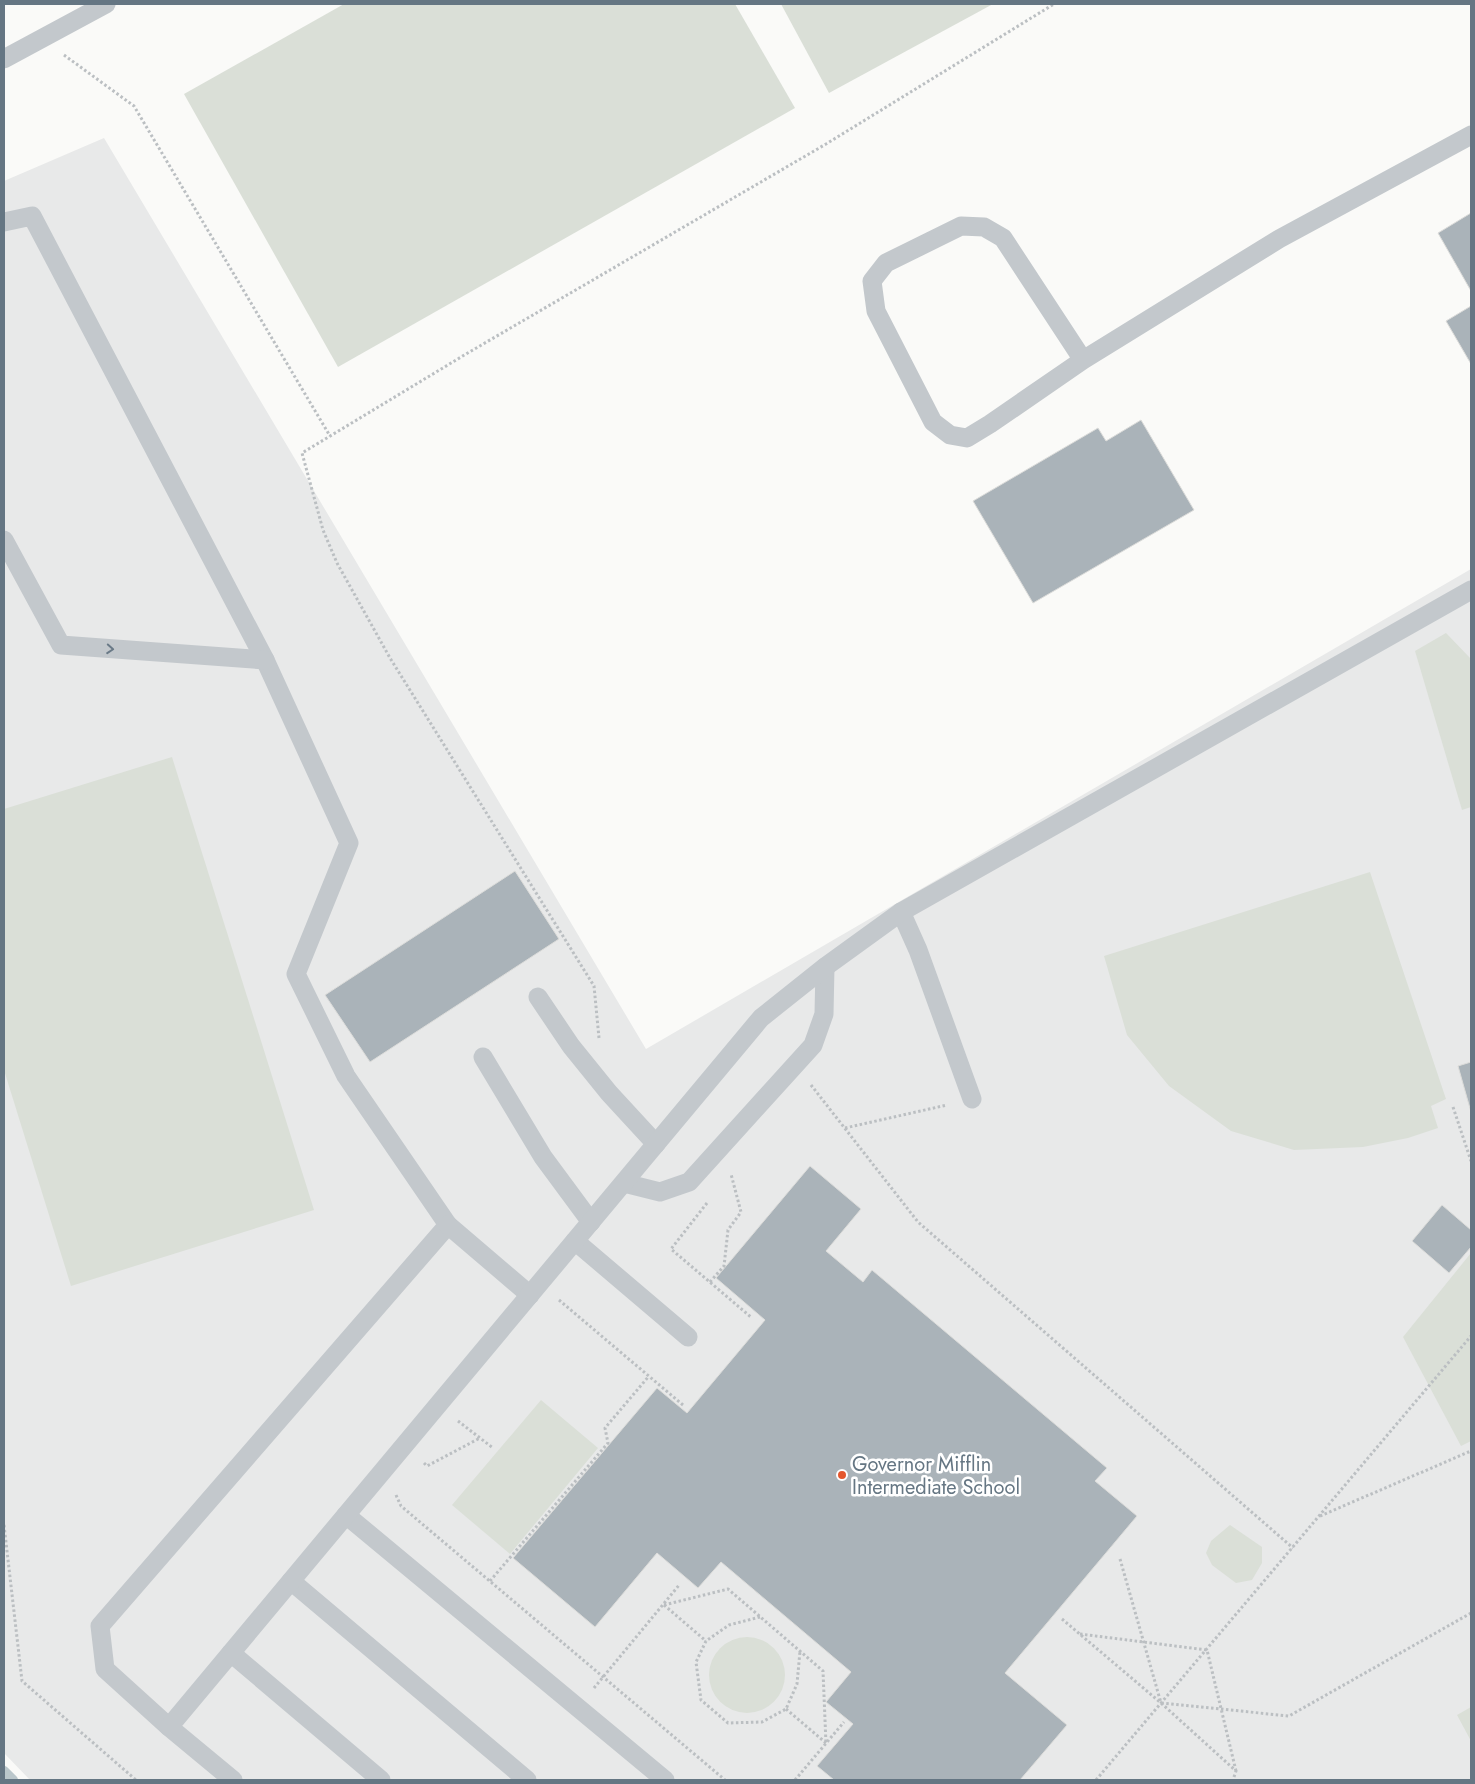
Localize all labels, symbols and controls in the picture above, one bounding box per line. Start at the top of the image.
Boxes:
one-way arrow [106,643,114,654]
place label: Governor Mifflin Intermediate School [852,1450,1020,1502]
marker: Governor Mifflin Intermediate School [836,1469,848,1481]

